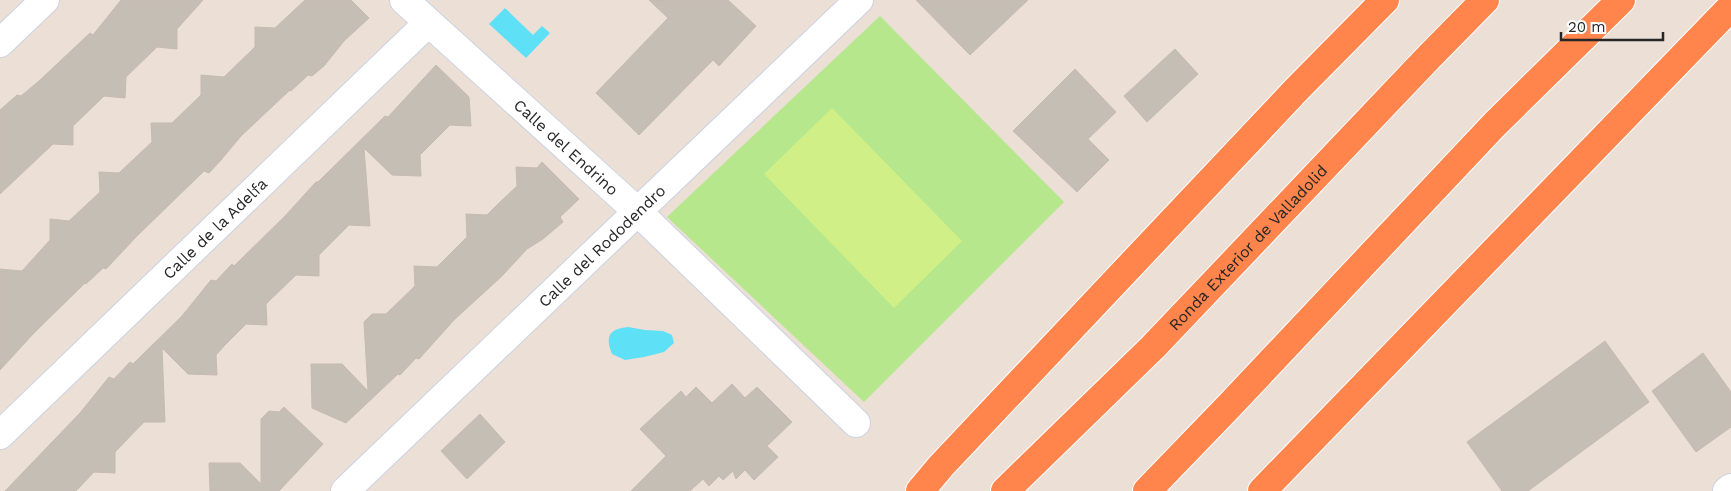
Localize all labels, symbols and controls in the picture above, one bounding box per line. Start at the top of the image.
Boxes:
scale bar [1561,10,1664,42]
text: 20 m [1568,18,1606,36]
street label: Calle del Endrino [510,95,622,199]
street label: Ronda Exterior de Valladolid [1165,161,1331,334]
street label: Calle de la Adelfa [159,174,271,283]
street label: Calle del Rododendro [535,181,670,311]

